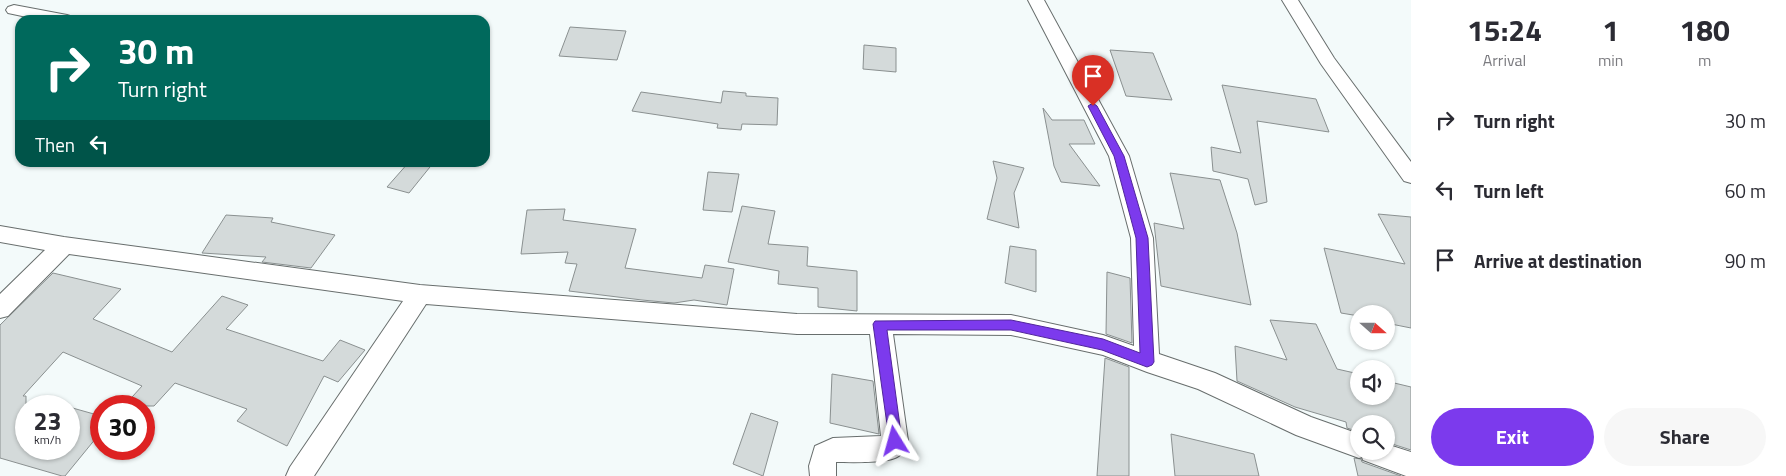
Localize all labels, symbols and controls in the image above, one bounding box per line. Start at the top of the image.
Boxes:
text: 15:24 [1467,7,1542,53]
text: 1 [1602,7,1619,53]
text: 180 [1680,7,1730,53]
text: 30 m [118,24,194,78]
icon: right [35,35,100,100]
text: Arrival [1483,48,1526,72]
text: min [1598,48,1623,72]
text: m [1698,48,1711,72]
pin [1072,55,1114,106]
icon: arrive [1079,62,1107,90]
text: Turn right [118,72,207,106]
icon: right [1431,106,1459,134]
text: Turn right [1474,106,1555,135]
text: 30 m [1725,106,1766,135]
text: Then [35,130,75,159]
icon: left [85,130,113,158]
icon: left [1431,176,1459,204]
text: Turn left [1474,176,1544,205]
text: 60 m [1725,176,1766,205]
icon: arrive [1431,246,1459,274]
text: Arrive at destination [1474,246,1642,275]
text: 90 m [1725,246,1766,275]
north arrow [1350,305,1395,350]
map controls [1350,305,1395,460]
button: sound [1350,360,1395,405]
speed limit sign: 30 [90,395,155,460]
text: 23 [33,402,62,440]
button: Exit [1431,408,1594,466]
button: Share [1604,408,1766,466]
position arrow [868,414,920,466]
button: search [1350,415,1395,460]
text: km/h [34,430,61,449]

